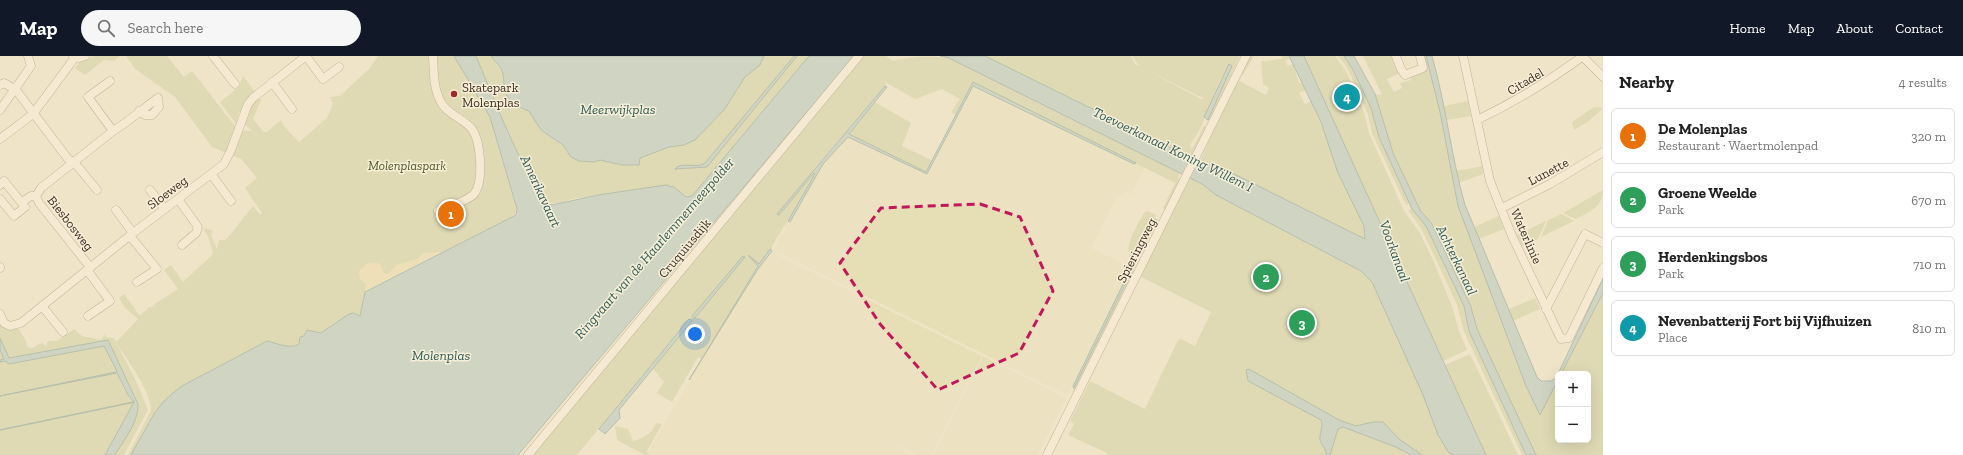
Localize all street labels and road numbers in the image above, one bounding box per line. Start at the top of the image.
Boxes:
street label: Citadel [1504,64,1547,98]
street label: Lunette [1525,155,1571,188]
street label: Sloeweg [144,173,190,212]
street label: Biesbosweg [44,193,97,254]
street label: Waterlinie [1508,206,1545,266]
street label: Cruquiusdijk [655,215,714,282]
street label: Spieringweg [1114,215,1159,285]

